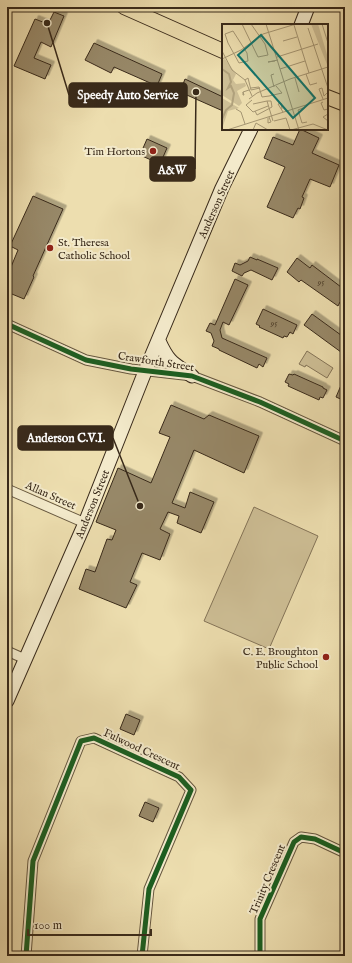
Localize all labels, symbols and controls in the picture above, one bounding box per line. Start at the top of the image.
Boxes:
inset map [222,24,328,130]
callout: Speedy Auto Service [69,83,187,107]
text: Speedy Auto Service [77,88,179,104]
place label: Tim Hortons [85,145,145,159]
marker: Tim Hortons [148,146,158,156]
callout: A&W [150,157,195,181]
text: A&W [157,163,188,178]
street label: Anderson Street [195,168,238,242]
place label: St. Theresa Catholic School [58,236,130,263]
marker: St. Theresa Catholic School [45,243,55,253]
house number: 95 [316,277,325,288]
house number: 95 [269,318,278,329]
street label: Crawforth Street [117,349,195,375]
callout: Anderson C.V.I. [18,426,113,450]
text: Anderson C.V.I. [26,431,106,446]
street label: Anderson Street [72,467,113,542]
street label: Allan Street [22,478,78,513]
place label: C. E. Broughton Public School [243,645,318,672]
marker: C. E. Broughton Public School [321,652,331,662]
street label: Fulwood Crescent [101,726,182,774]
street label: Trinity Crescent [247,842,289,916]
scale bar [28,911,151,937]
text: 100 m [34,918,62,933]

